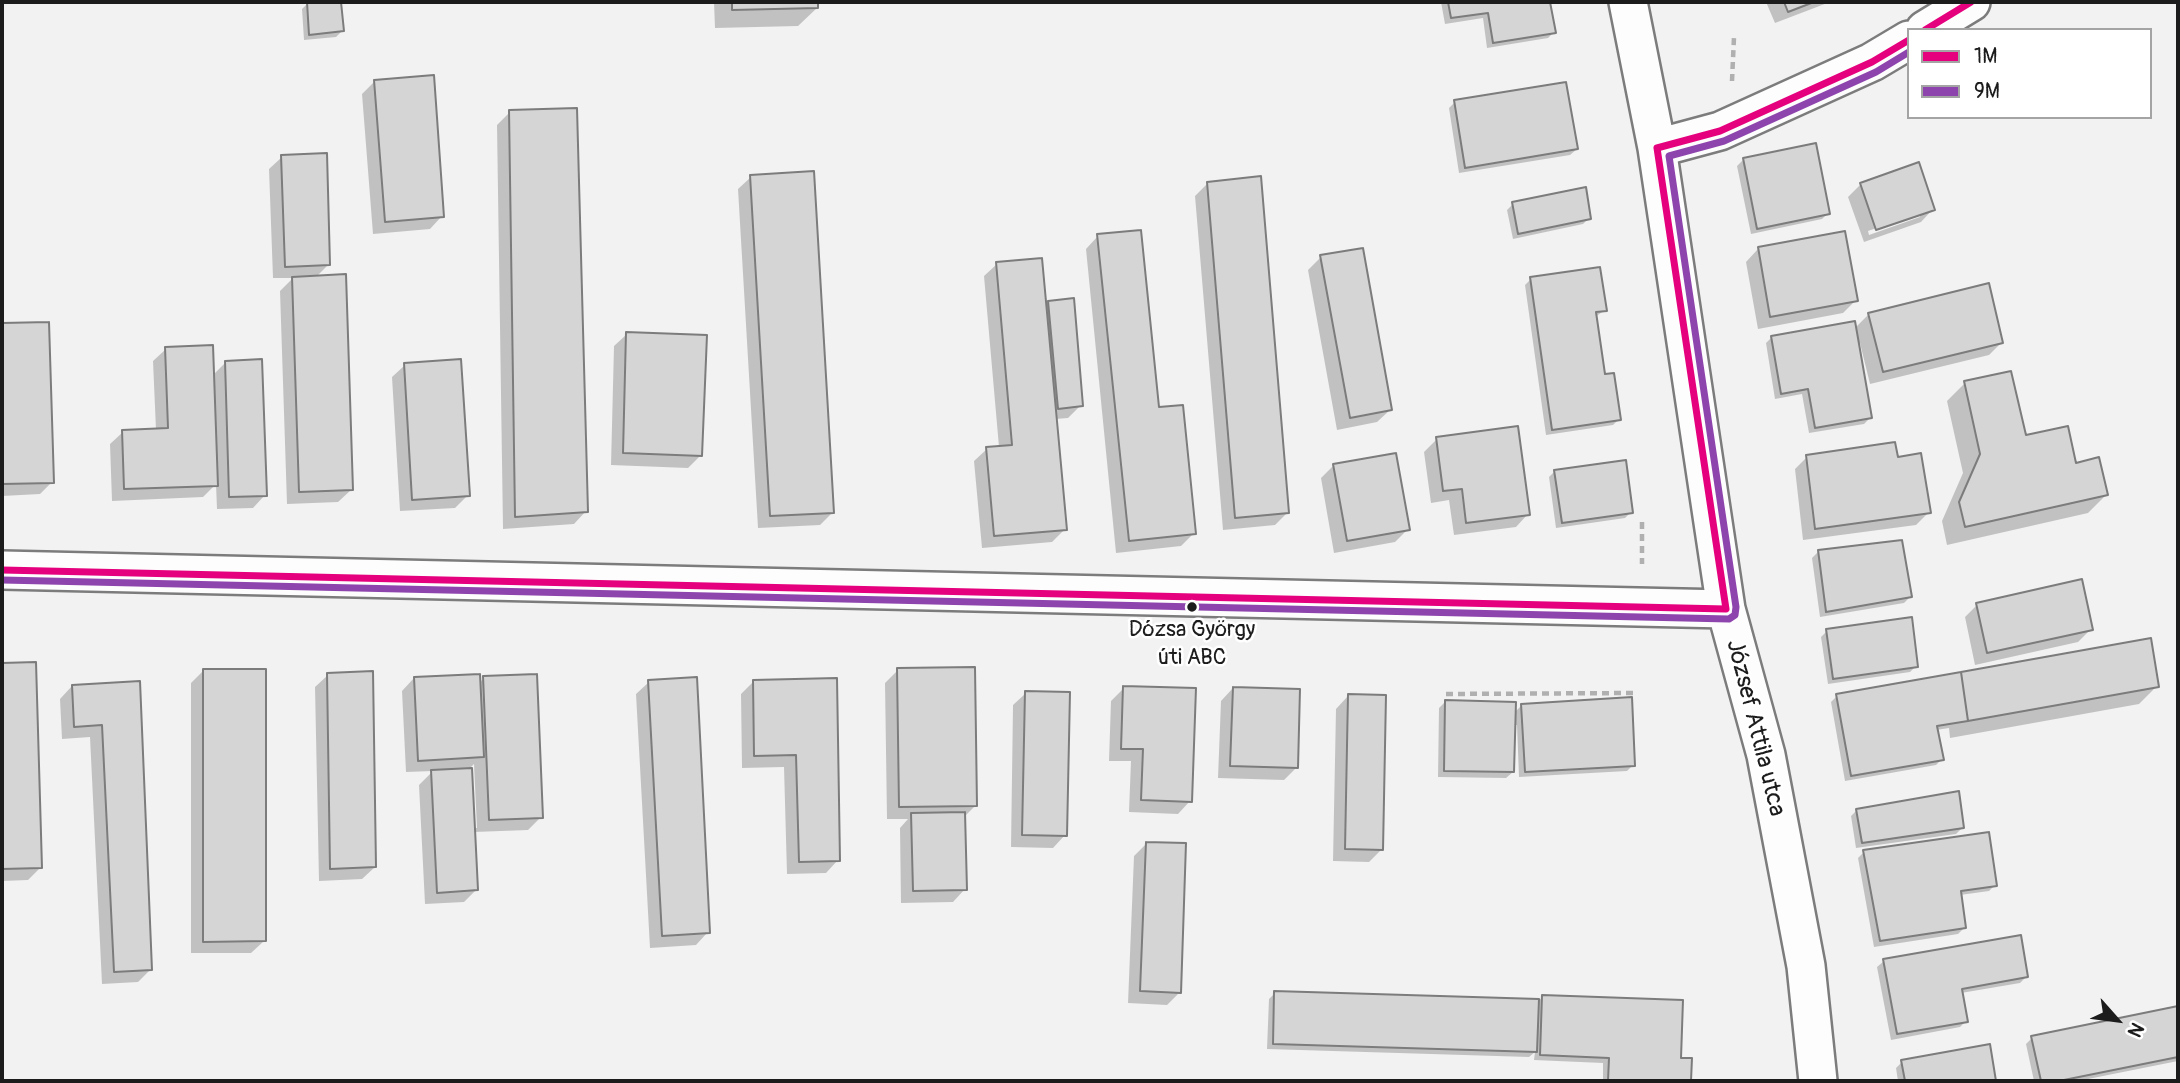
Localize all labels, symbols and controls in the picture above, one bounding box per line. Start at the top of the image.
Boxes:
legend [1907,28,2152,119]
text: 1M [1974,43,1997,70]
text: 9M [1974,78,2000,105]
marker: Dózsa György úti ABC [1185,600,1199,614]
place label: Dózsa György úti ABC [1129,617,1255,668]
street label: József Attila utca [1719,637,1791,819]
north arrow [2082,985,2152,1055]
text: N [2122,1019,2149,1041]

